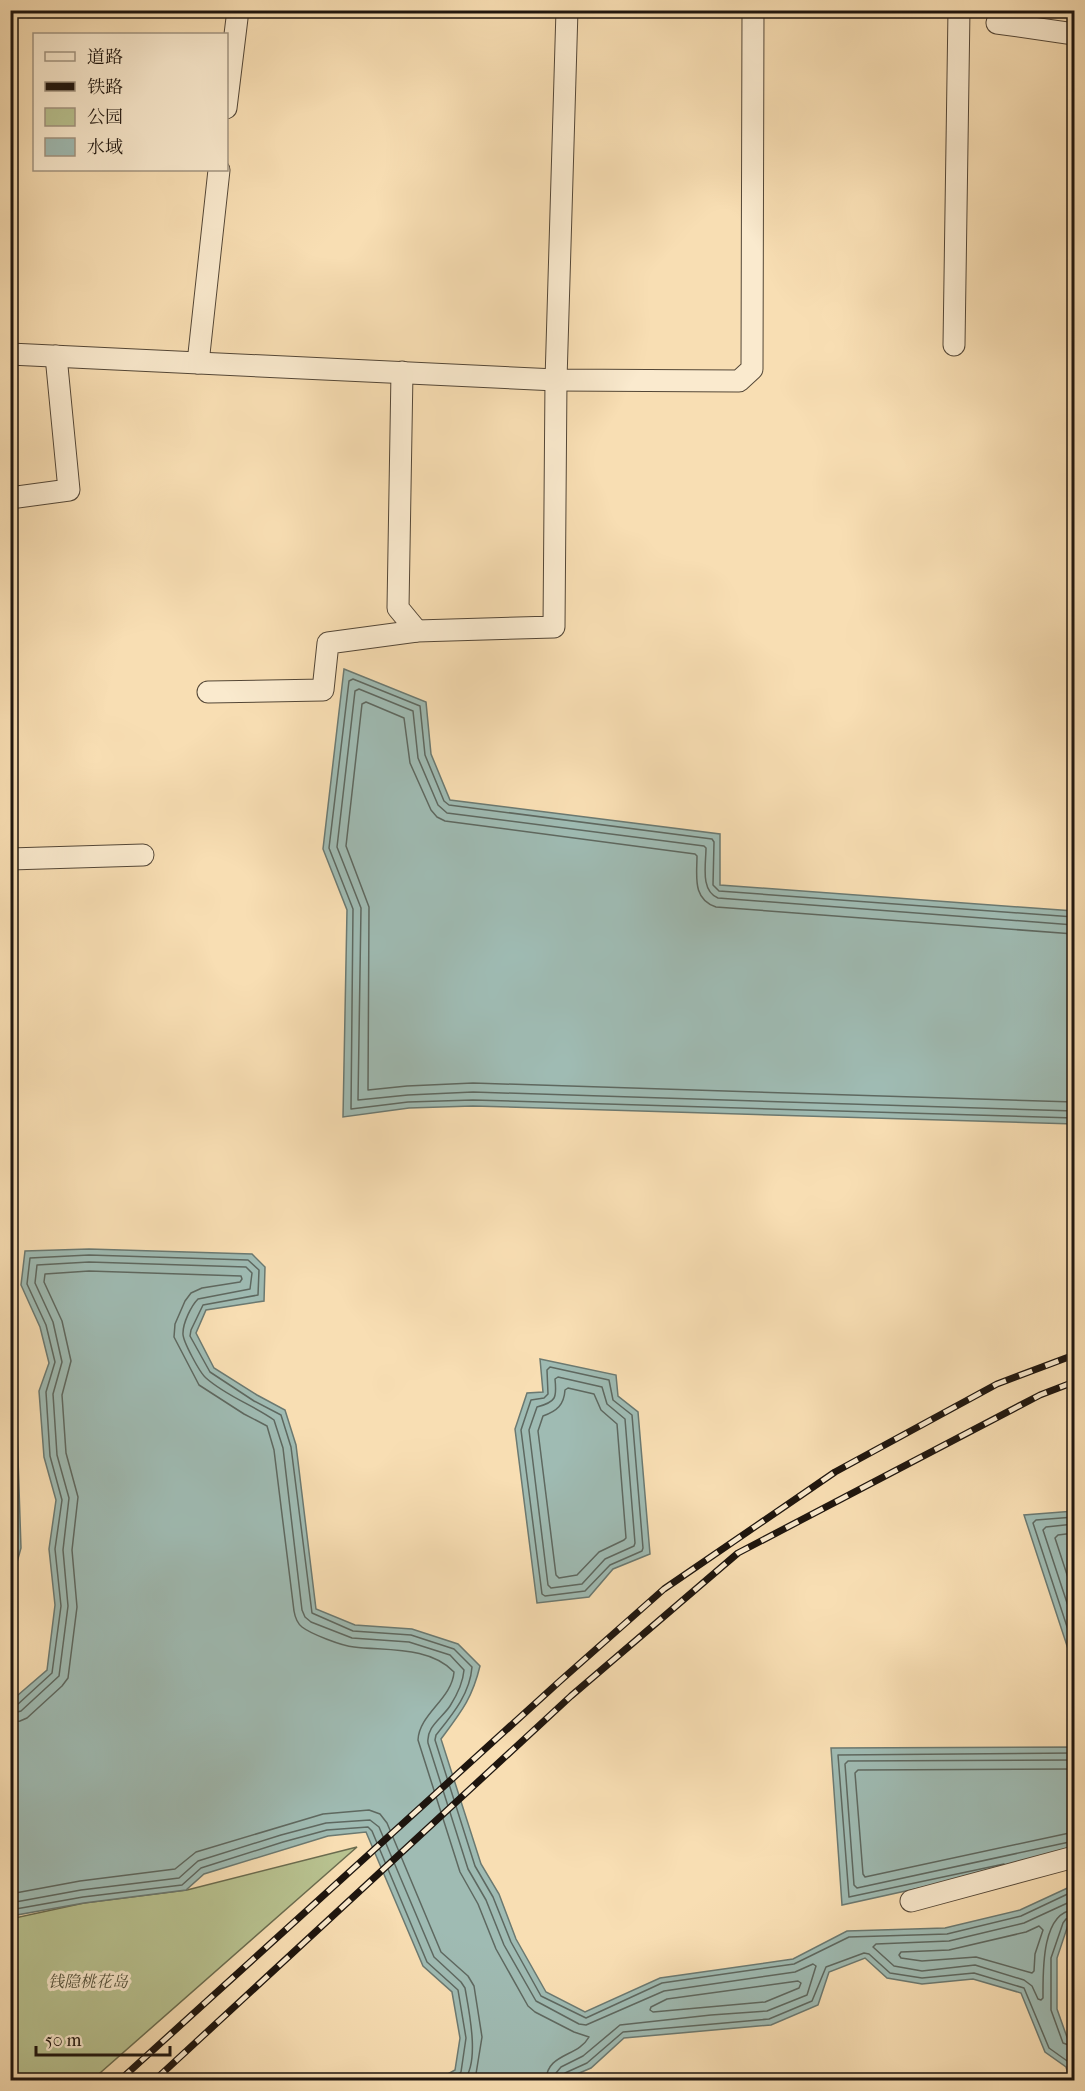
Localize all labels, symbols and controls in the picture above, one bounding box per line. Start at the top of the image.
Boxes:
legend [33,33,228,171]
text: 道路 [87,47,123,68]
text: 铁路 [87,77,123,98]
text: 公园 [87,107,123,128]
text: 水域 [87,137,123,158]
park label: 钱隐桃花岛 [48,1972,129,1991]
scale bar [36,2019,170,2057]
text: 50 m [45,2030,82,2051]

